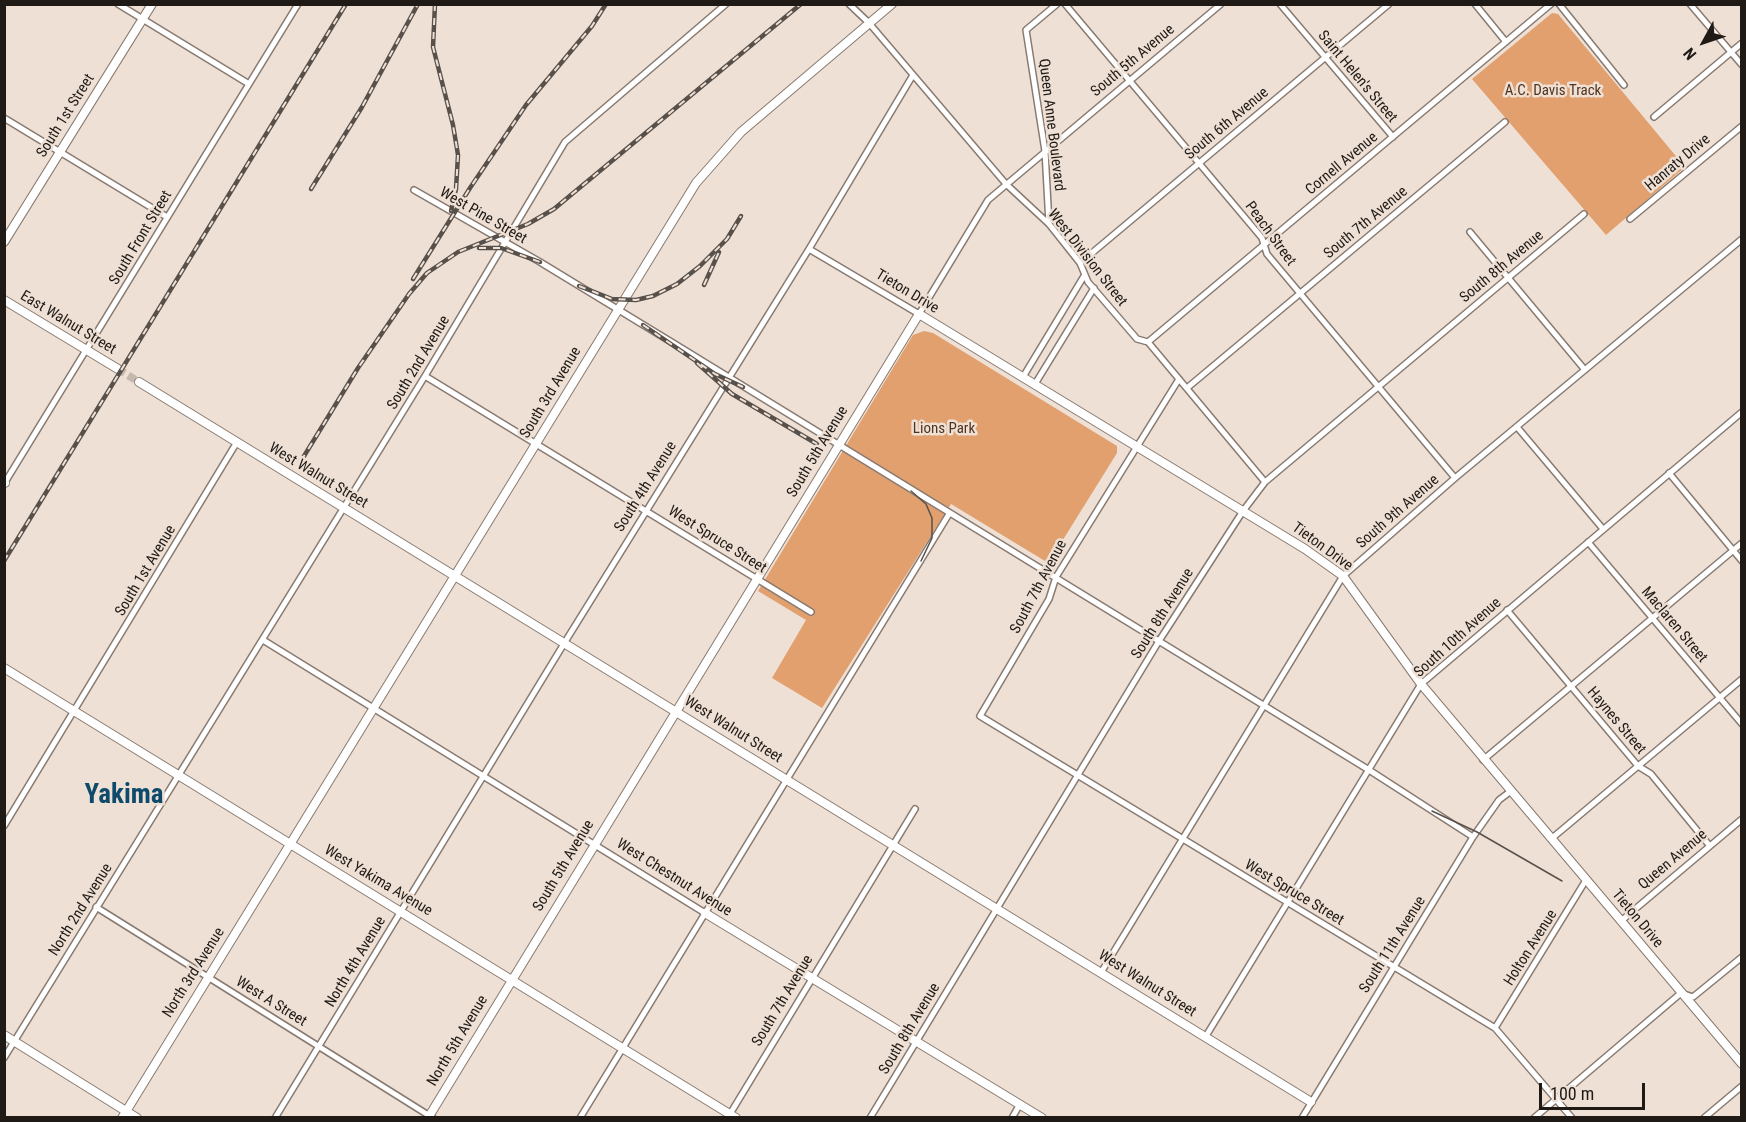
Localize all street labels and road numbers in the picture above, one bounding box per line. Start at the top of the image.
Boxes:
street label: South 5th Avenue [1088,21,1178,101]
street label: Saint Helen's Street [1313,27,1401,127]
street label: Queen Anne Boulevard [1034,58,1068,192]
street label: South 1st Street [33,71,99,161]
street label: South 6th Avenue [1182,84,1272,164]
street label: Cornell Avenue [1302,129,1382,199]
street label: Hanraty Drive [1642,131,1714,195]
street label: South 7th Avenue [1321,183,1411,263]
street label: West Pine Street [436,184,530,248]
street label: South Front Street [106,188,176,288]
street label: Peach Street [1241,198,1299,270]
street label: West Division Street [1043,206,1131,310]
street label: South 8th Avenue [1457,227,1547,307]
street label: Tieton Drive [872,266,942,318]
street label: East Walnut Street [17,287,119,359]
street label: South 2nd Avenue [384,313,454,413]
street label: South 3rd Avenue [517,344,585,442]
street label: South 5th Avenue [784,403,852,501]
street label: South 4th Avenue [611,438,681,536]
street label: West Walnut Street [265,439,371,513]
street label: South 9th Avenue [1353,471,1443,553]
street label: West Spruce Street [665,503,769,577]
street label: Tieton Drive [1288,519,1356,575]
street label: South 1st Avenue [112,522,180,620]
street label: South 7th Avenue [1007,537,1071,637]
street label: South 8th Avenue [1128,565,1198,663]
street label: Maclaren Street [1637,583,1711,667]
street label: South 10th Avenue [1411,594,1505,682]
street label: Haynes Street [1583,684,1649,758]
street label: West Walnut Street [681,693,785,767]
street label: South 5th Avenue [530,817,598,915]
street label: Queen Avenue [1635,826,1711,894]
street label: West Chestnut Avenue [613,835,735,921]
street label: West Yakima Avenue [321,842,435,920]
street label: West Spruce Street [1241,856,1347,930]
street label: North 2nd Avenue [45,860,117,960]
street label: Tieton Drive [1607,886,1667,952]
street label: South 11th Avenue [1356,893,1430,997]
street label: Holton Avenue [1501,907,1561,989]
street label: North 4th Avenue [322,913,390,1011]
street label: North 3rd Avenue [159,925,229,1021]
street label: West Walnut Street [1095,947,1199,1021]
street label: South 7th Avenue [749,952,817,1050]
street label: West A Street [232,973,310,1031]
street label: South 8th Avenue [876,980,944,1078]
street label: North 5th Avenue [424,992,492,1090]

